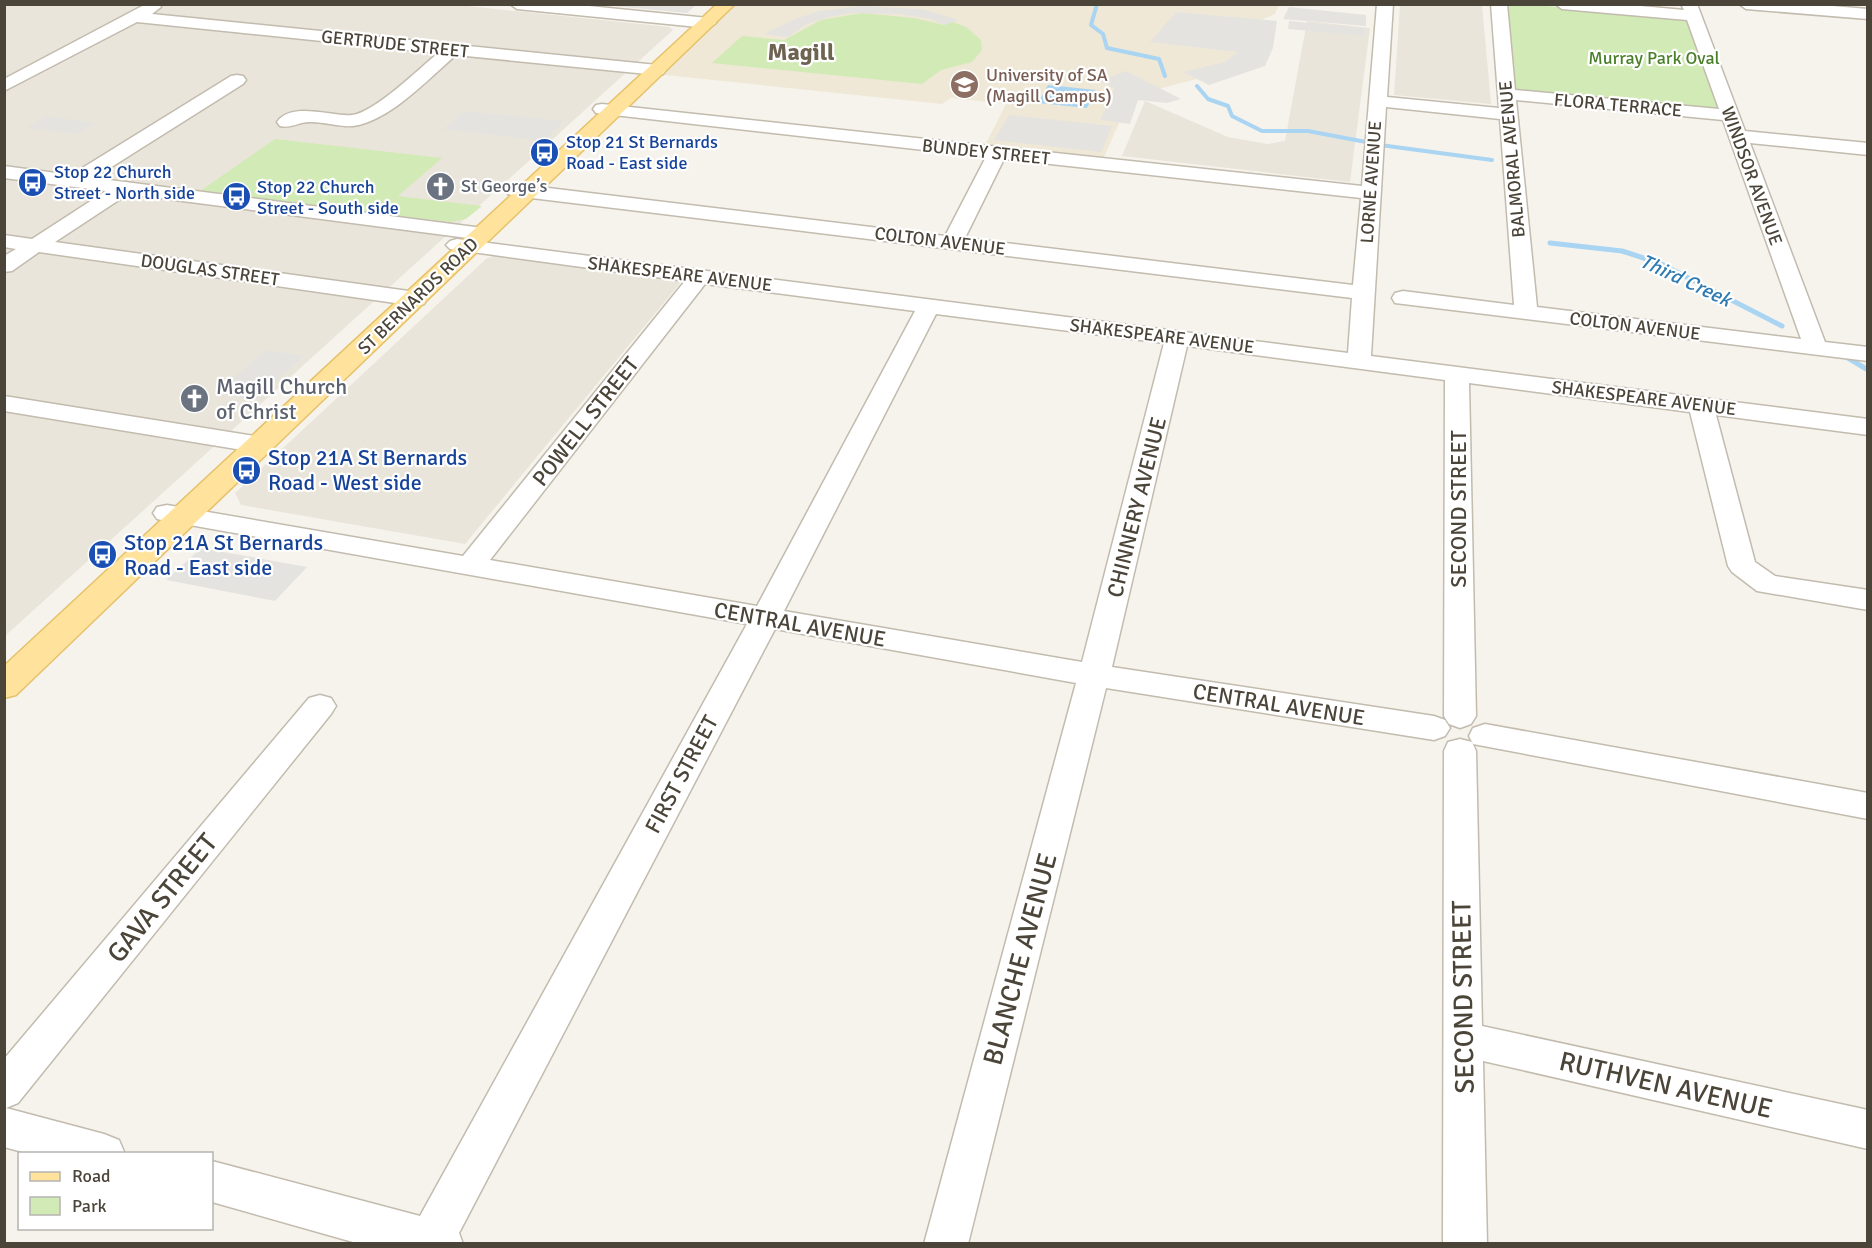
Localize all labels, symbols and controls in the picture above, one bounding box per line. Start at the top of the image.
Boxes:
street label: GERTRUDE STREET [320,25,470,63]
district label: Magill [767,37,835,67]
park label: Murray Park Oval [1588,47,1720,69]
place label: University of SA (Magill Campus) [986,64,1112,107]
school or university icon: University of SA (Magill Campus) [949,69,981,101]
street label: BALMORAL AVENUE [1494,80,1530,238]
street label: FLORA TERRACE [1553,88,1683,122]
street label: WINDSOR AVENUE [1717,104,1787,248]
street label: LORNE AVENUE [1356,120,1386,244]
place label: Stop 21 St Bernards Road - East side [566,131,718,174]
street label: BUNDEY STREET [921,134,1051,170]
bus stop icon: Stop 21 St Bernards Road - East side [529,136,561,168]
place label: Stop 22 Church Street - North side [54,161,195,204]
bus stop icon: Stop 22 Church Street - North side [17,166,49,198]
church icon: St George’s [424,170,456,202]
place label: St George’s [461,175,547,197]
place label: Stop 22 Church Street - South side [257,176,399,219]
bus stop icon: Stop 22 Church Street - South side [220,181,252,213]
street label: COLTON AVENUE [873,222,1007,260]
street label: ST BERNARDS ROAD [353,233,483,359]
street label: DOUGLAS STREET [139,249,281,291]
water label: Third Creek [1636,249,1737,313]
street label: SHAKESPEARE AVENUE [587,252,773,296]
street label: COLTON AVENUE [1568,307,1702,345]
street label: SHAKESPEARE AVENUE [1069,314,1255,358]
street label: POWELL STREET [526,351,644,491]
place label: Magill Church of Christ [216,373,347,425]
street label: SHAKESPEARE AVENUE [1551,376,1737,420]
church icon: Magill Church of Christ [179,383,211,415]
street label: CHINNERY AVENUE [1101,414,1172,600]
street label: SECOND STREET [1445,430,1472,588]
place label: Stop 21A St Bernards Road - West side [268,444,467,496]
bus stop icon: Stop 21A St Bernards Road - West side [231,454,263,486]
place label: Stop 21A St Bernards Road - East side [124,529,323,581]
bus stop icon: Stop 21A St Bernards Road - East side [87,539,119,571]
street label: CENTRAL AVENUE [712,596,888,653]
street label: CENTRAL AVENUE [1191,678,1367,731]
street label: FIRST STREET [639,710,724,838]
street label: GAVA STREET [100,826,225,970]
street label: BLANCHE AVENUE [976,849,1065,1069]
street label: SECOND STREET [1445,899,1482,1094]
street label: RUTHVEN AVENUE [1556,1045,1776,1126]
legend [18,1152,213,1230]
text: Road [72,1165,111,1187]
text: Park [72,1195,107,1217]

